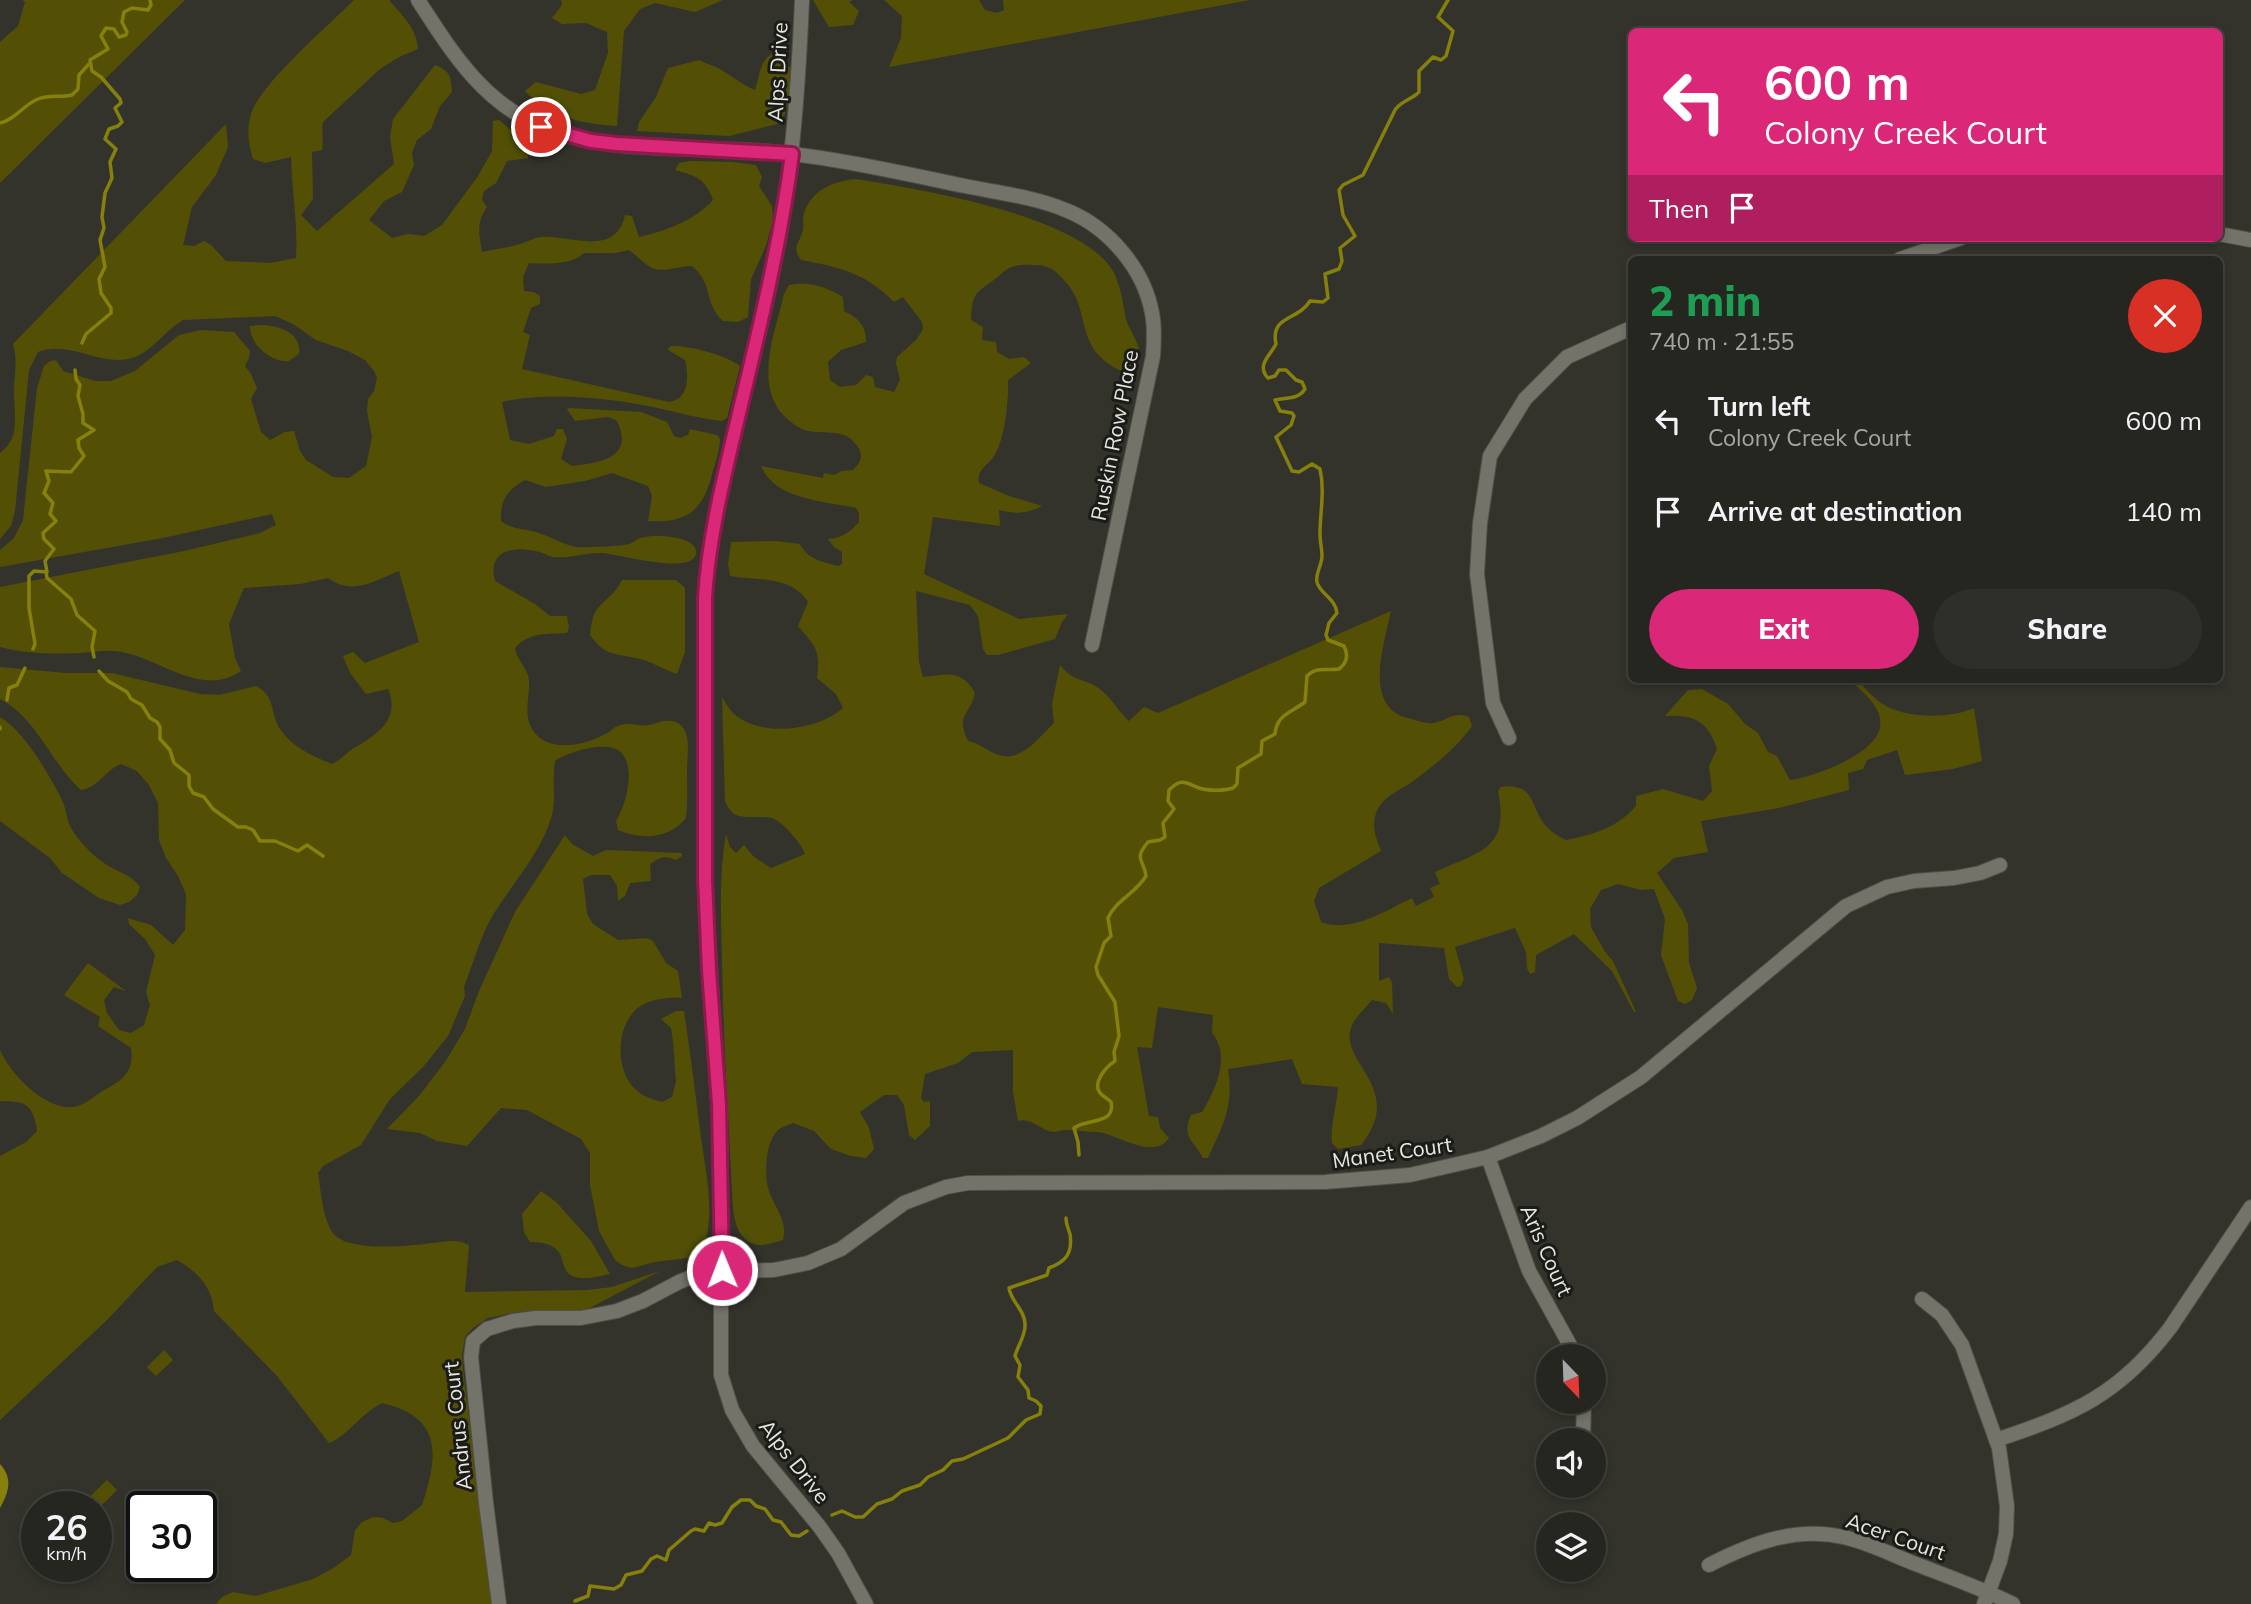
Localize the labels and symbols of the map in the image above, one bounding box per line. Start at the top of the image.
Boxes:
street label: Alps Drive [761,22,793,122]
pin [511,97,571,157]
street label: Ruskin Row Place [1085,347,1143,523]
street label: Manet Court [1331,1131,1453,1173]
street label: Aris Court [1515,1200,1579,1300]
position arrow [685,1233,759,1307]
north arrow [1536,1344,1606,1414]
street label: Andrus Court [437,1360,477,1492]
street label: Alps Drive [754,1414,836,1508]
speed limit sign: 30 [126,1491,217,1582]
street label: Acer Court [1843,1507,1949,1565]

